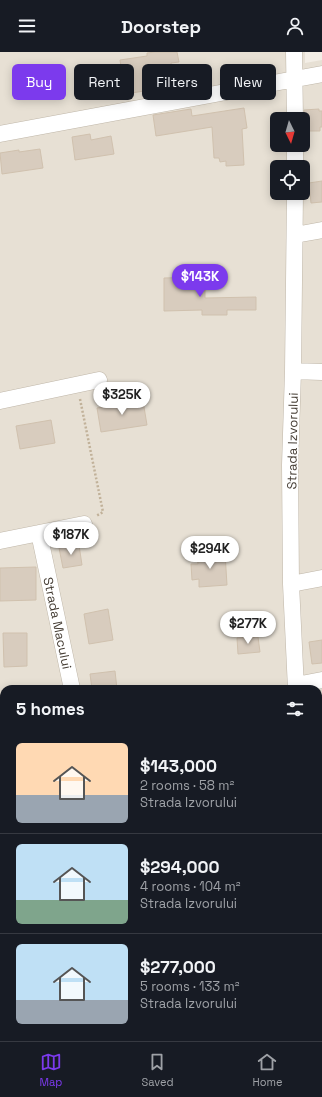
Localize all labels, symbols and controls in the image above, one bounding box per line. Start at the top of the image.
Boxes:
icon: menu [16,15,38,37]
text: Doorstep [121,15,201,38]
icon: person [284,15,306,37]
chip: Buy [12,64,66,100]
chip: Rent [74,64,134,100]
chip: Filters [142,64,212,100]
chip: New [220,64,276,100]
north arrow [270,112,310,152]
map controls [270,112,310,200]
button: locate [270,160,310,200]
pin: $143K [172,264,228,298]
text: $143K [181,268,219,285]
pin: $325K [94,382,150,416]
text: $325K [102,386,142,403]
street label: Strada Izvorului [283,392,302,490]
pin: $187K [43,522,99,556]
text: $187K [53,526,89,543]
pin: $294K [182,536,238,570]
text: $294K [190,540,230,557]
street label: Strada Macului [39,576,76,671]
pin: $277K [220,611,276,645]
text: $277K [229,615,267,632]
text: 5 homes [16,698,85,720]
icon: filters [284,698,306,720]
text: $143,000 [140,755,217,777]
icon: home [48,759,96,807]
text: 2 rooms · 58 m² [140,777,234,794]
text: Strada Izvorului [140,794,237,811]
text: $294,000 [140,856,220,878]
icon: home [48,860,96,908]
text: 4 rooms · 104 m² [140,878,241,895]
text: Strada Izvorului [140,895,237,912]
text: $277,000 [140,956,216,978]
icon: home [48,960,96,1008]
text: 5 rooms · 133 m² [140,978,239,995]
text: Strada Izvorului [140,995,237,1012]
tab: Map [39,1051,62,1089]
tab: Saved [141,1051,173,1089]
tab: Home [252,1051,282,1089]

